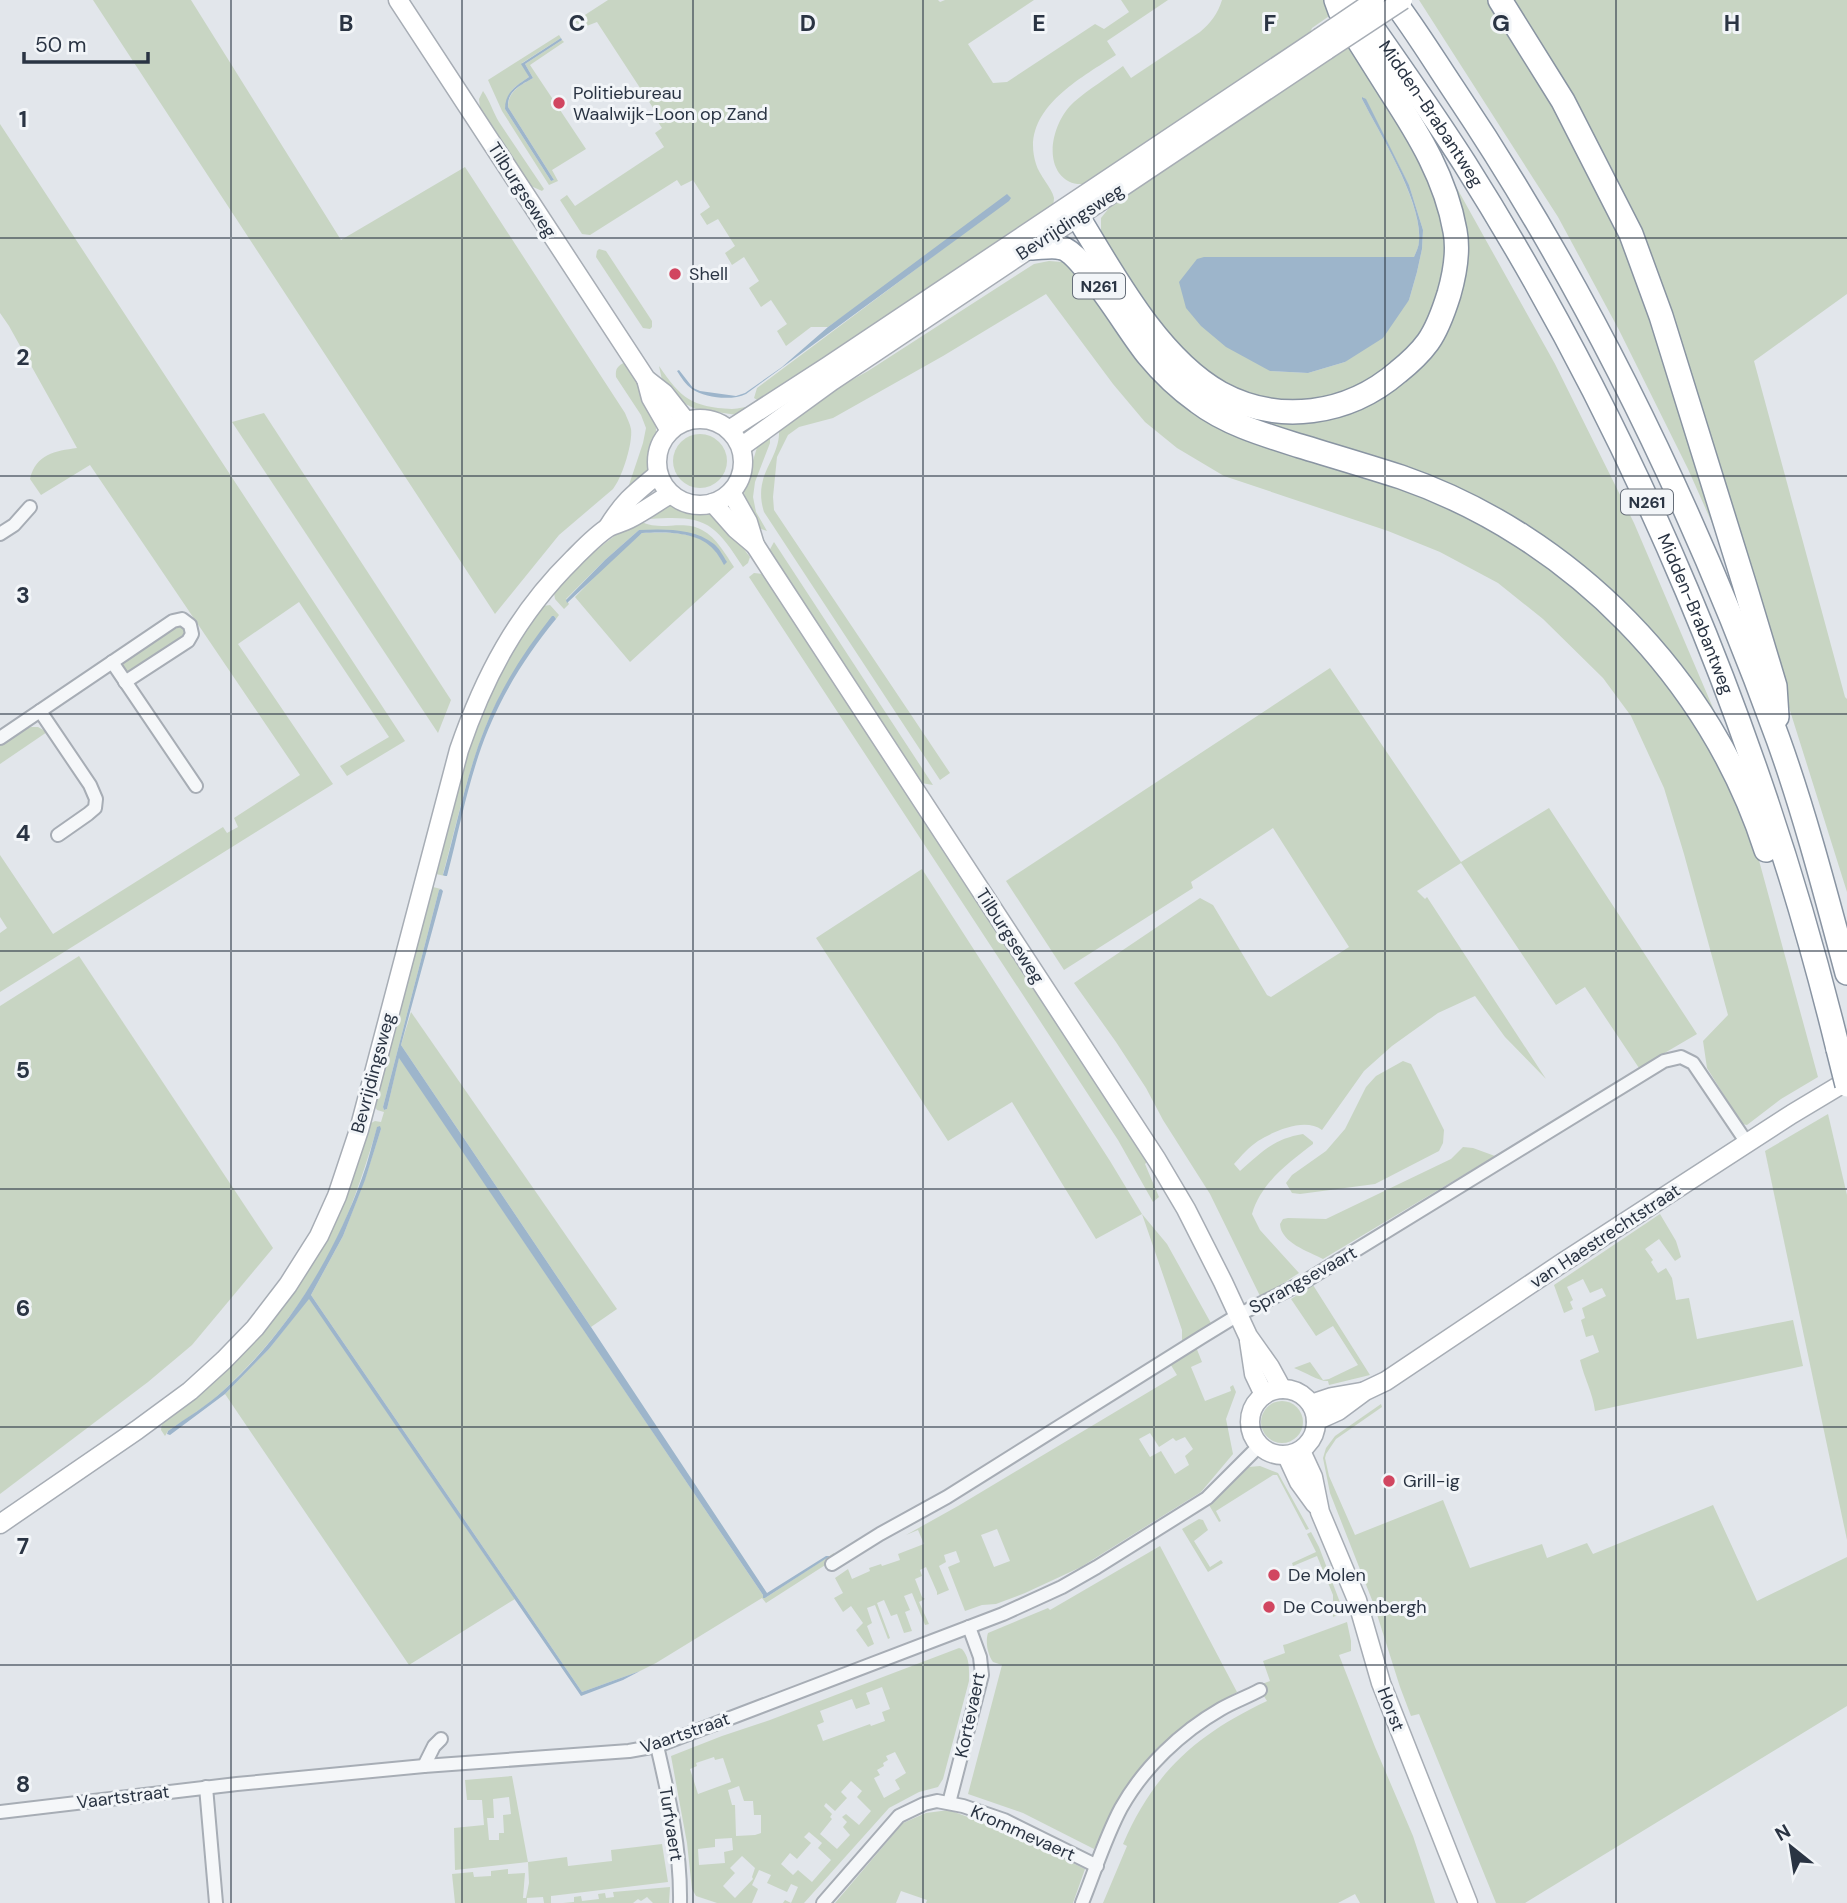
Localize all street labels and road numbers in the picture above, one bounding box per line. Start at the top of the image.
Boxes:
street label: Midden-Brabantweg [1373,36,1489,192]
street label: Tilburgseweg [482,138,562,242]
street label: Bevrijdingsweg [1012,178,1128,266]
road number: N261 [1073,274,1125,298]
road number: N261 [1621,489,1673,514]
street label: Midden-Brabantweg [1652,530,1739,698]
street label: Tilburgseweg [970,884,1050,988]
street label: Bevrijdingsweg [345,1010,401,1136]
street label: van Haestrechtstraat [1525,1178,1685,1294]
street label: Sprangsevaart [1245,1240,1361,1320]
street label: Kortevaert [949,1670,991,1760]
street label: Horst [1372,1684,1410,1734]
street label: Vaartstraat [637,1707,733,1759]
street label: Vaartstraat [75,1779,171,1815]
street label: Turfvaert [653,1785,689,1863]
street label: Krommevaert [967,1799,1079,1867]

